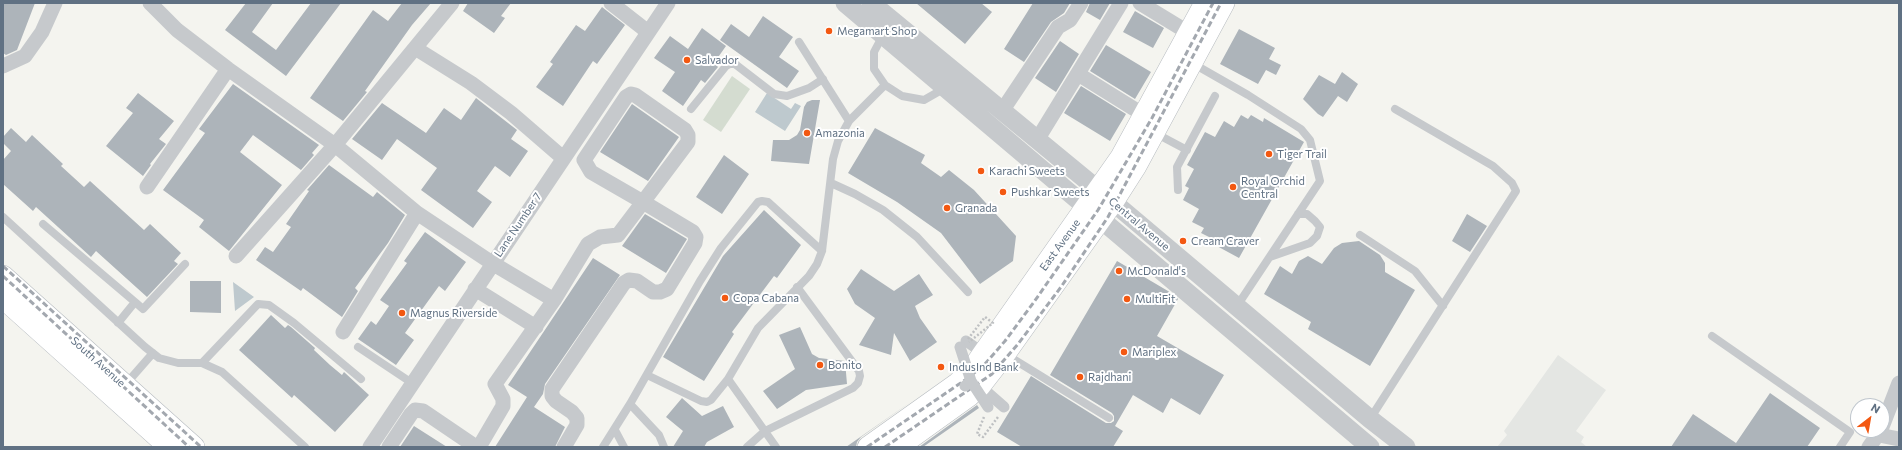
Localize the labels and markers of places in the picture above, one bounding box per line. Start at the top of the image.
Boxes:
place label: Megamart Shop [837,24,917,38]
marker: Megamart Shop [824,26,834,36]
place label: Salvador [695,53,739,67]
marker: Salvador [682,55,692,65]
place label: Amazonia [815,126,865,140]
marker: Amazonia [802,128,812,138]
place label: Tiger Trail [1277,147,1327,161]
marker: Tiger Trail [1264,149,1274,159]
place label: Karachi Sweets [989,164,1065,178]
marker: Karachi Sweets [976,166,986,176]
place label: Royal Orchid Central [1241,174,1305,200]
marker: Royal Orchid Central [1228,182,1238,192]
place label: Pushkar Sweets [1011,185,1089,199]
marker: Pushkar Sweets [998,187,1008,197]
place label: Granada [955,201,997,215]
marker: Granada [942,203,952,213]
place label: Cream Craver [1191,234,1259,248]
marker: Cream Craver [1178,236,1188,246]
place label: McDonald's [1127,264,1186,278]
marker: McDonald's [1114,266,1124,276]
place label: Copa Cabana [733,291,799,305]
place label: MultiFit [1135,292,1175,306]
marker: Copa Cabana [720,293,730,303]
marker: MultiFit [1122,294,1132,304]
place label: Magnus Riverside [410,306,497,320]
marker: Magnus Riverside [397,308,407,318]
place label: Mariplex [1132,345,1176,359]
marker: Mariplex [1119,347,1129,357]
place label: Bonito [828,358,862,372]
marker: Bonito [815,360,825,370]
place label: IndusInd Bank [949,360,1019,374]
marker: IndusInd Bank [936,362,946,372]
place label: Rajdhani [1088,370,1131,384]
marker: Rajdhani [1075,372,1085,382]

